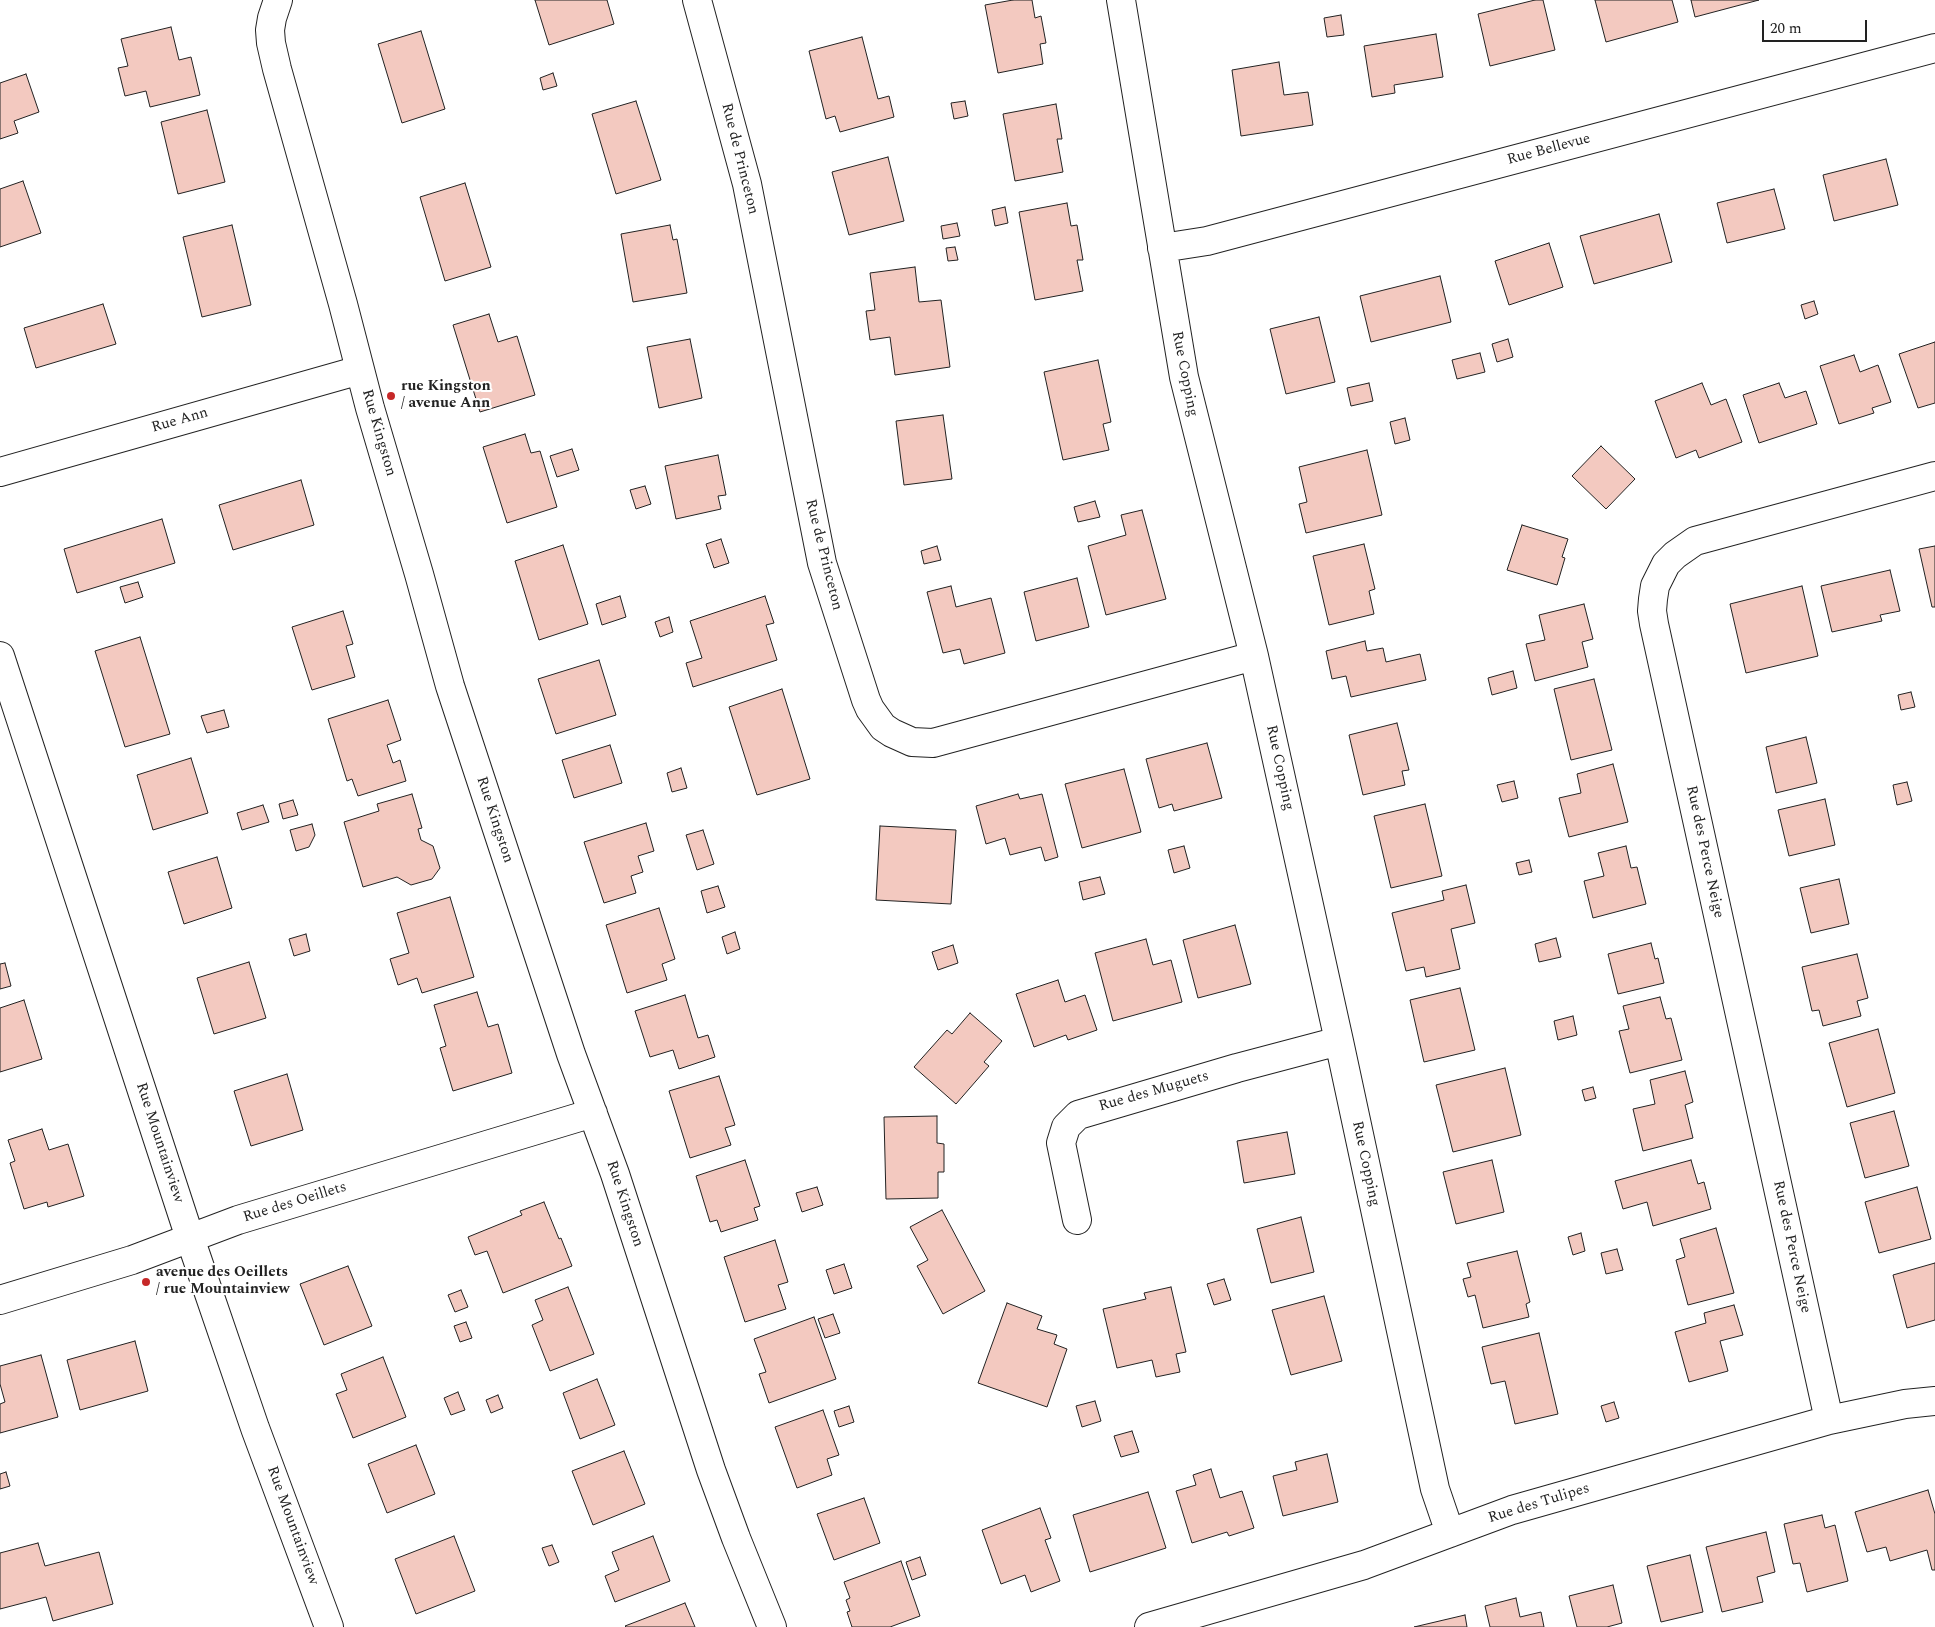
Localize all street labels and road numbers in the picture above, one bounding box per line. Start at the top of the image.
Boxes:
street label: Rue de Princeton [716,101,762,217]
street label: Rue Bellevue [1505,130,1593,170]
street label: Rue Copping [1167,330,1201,418]
street label: Rue Kingston [357,387,399,479]
street label: Rue Ann [150,404,210,438]
street label: Rue de Princeton [800,497,846,613]
street label: Rue Copping [1261,724,1297,812]
street label: Rue Kingston [472,774,516,866]
street label: Rue des Perce Neige [1681,784,1727,920]
street label: Rue des Muguets [1097,1068,1211,1116]
street label: Rue Mountainview [131,1081,187,1205]
street label: Rue Copping [1347,1120,1383,1208]
street label: Rue Kingston [602,1158,646,1250]
street label: Rue des Oeillets [241,1179,349,1227]
street label: Rue des Perce Neige [1768,1179,1814,1315]
street label: Rue Mountainview [262,1464,322,1588]
street label: Rue des Tulipes [1486,1480,1592,1528]

